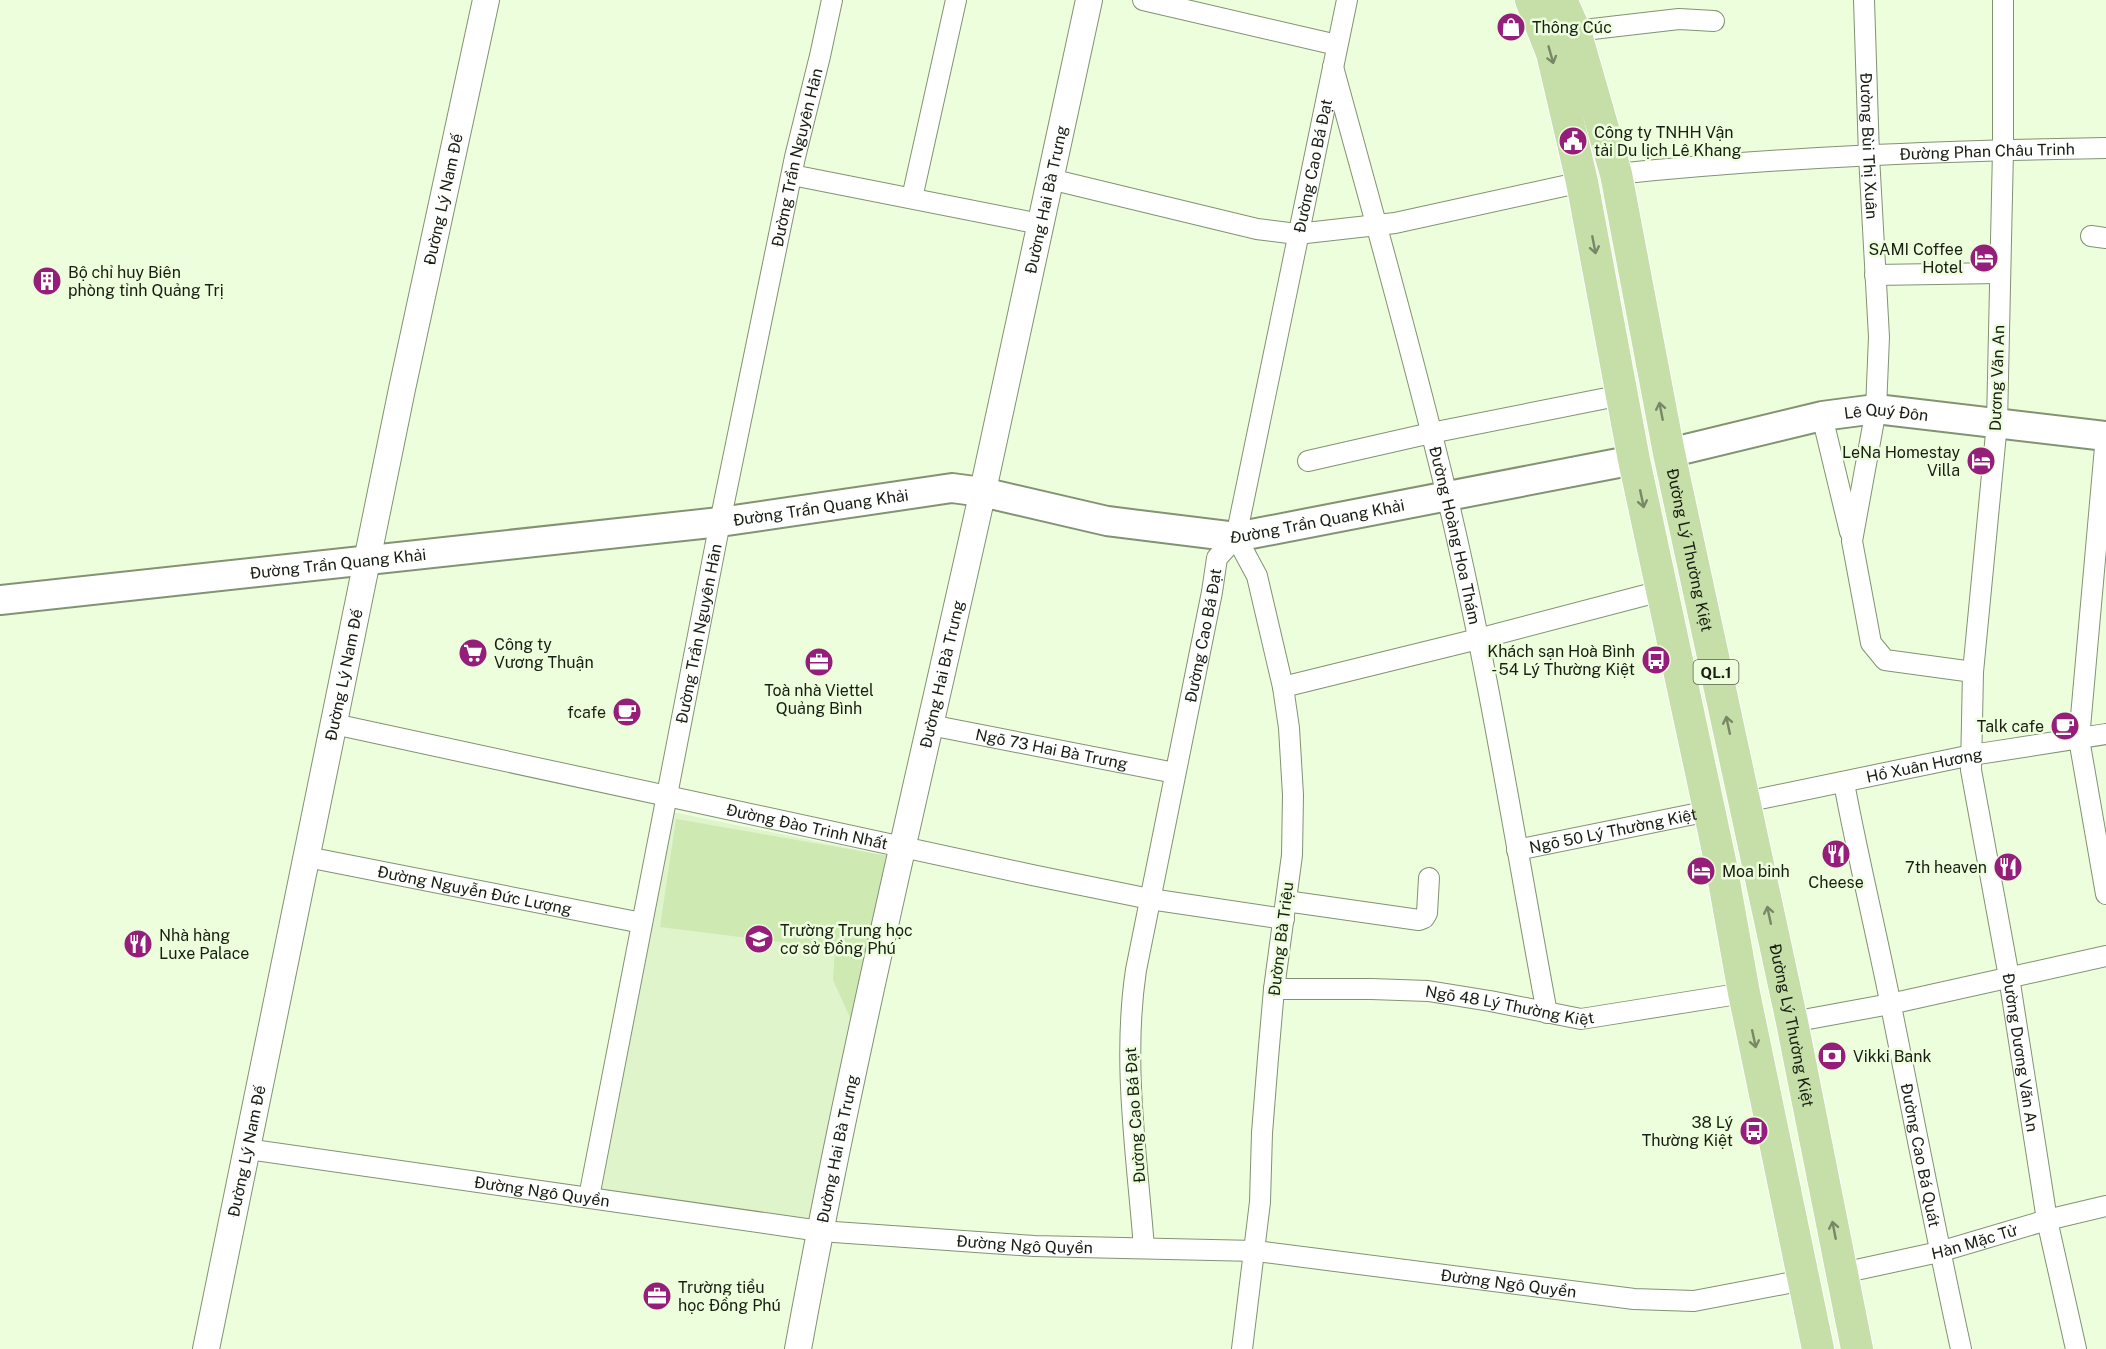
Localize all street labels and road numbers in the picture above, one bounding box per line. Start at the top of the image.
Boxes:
street label: Đường Trần Nguyên Hãn [767,66,826,249]
street label: Đường Bùi Thị Xuân [1857,72,1882,220]
street label: Đường Cao Bá Đạt [1290,97,1336,235]
street label: Đường Hai Bà Trưng [1021,124,1071,275]
street label: Đường Lý Nam Đế [420,132,466,267]
street label: Đường Phan Châu Trinh [1899,139,2075,163]
street label: Dương Văn An [1986,325,2008,431]
street label: Lê Quý Đôn [1843,399,1929,425]
street label: Đường Hoàng Hoa Thám [1426,444,1485,626]
street label: Đường Lý Thường Kiệt [1663,467,1717,633]
street label: Đường Trần Quang Khải [732,485,910,529]
street label: Đường Trần Quang Khải [1229,495,1406,547]
street label: Đường Trần Nguyên Hãn [672,542,725,725]
street label: Đường Trần Quang Khải [249,544,427,582]
street label: Đường Cao Bá Đạt [1181,567,1225,704]
street label: Đường Hai Bà Trưng [916,598,968,750]
street label: Đường Lý Nam Đế [321,607,366,743]
road number: QL.1 [1694,660,1738,684]
street label: Ngõ 73 Hai Bà Trưng [974,725,1130,773]
street label: Hồ Xuân Hương [1864,744,1984,786]
street label: Đường Đào Trinh Nhất [724,800,890,853]
street label: Ngõ 50 Lý Thường Kiệt [1527,804,1699,857]
street label: Đường Nguyễn Đức Lượng [376,862,574,919]
street label: Đường Bà Triệu [1265,881,1297,997]
street label: Đường Lý Thường Kiệt [1766,942,1818,1109]
street label: Đường Dương Văn An [1999,972,2043,1133]
street label: Ngõ 48 Lý Thường Kiệt [1424,981,1595,1029]
street label: Đường Cao Bá Đạt [1121,1046,1149,1184]
street label: Đường Hai Bà Trưng [813,1073,862,1225]
street label: Đường Cao Bá Quát [1897,1082,1945,1229]
street label: Đường Lý Nam Đế [224,1083,269,1219]
street label: Đường Ngô Quyền [473,1172,611,1210]
street label: Hàn Mặc Tử [1930,1220,2020,1263]
street label: Đường Ngô Quyền [956,1231,1093,1257]
street label: Đường Ngô Quyền [1440,1265,1578,1301]

